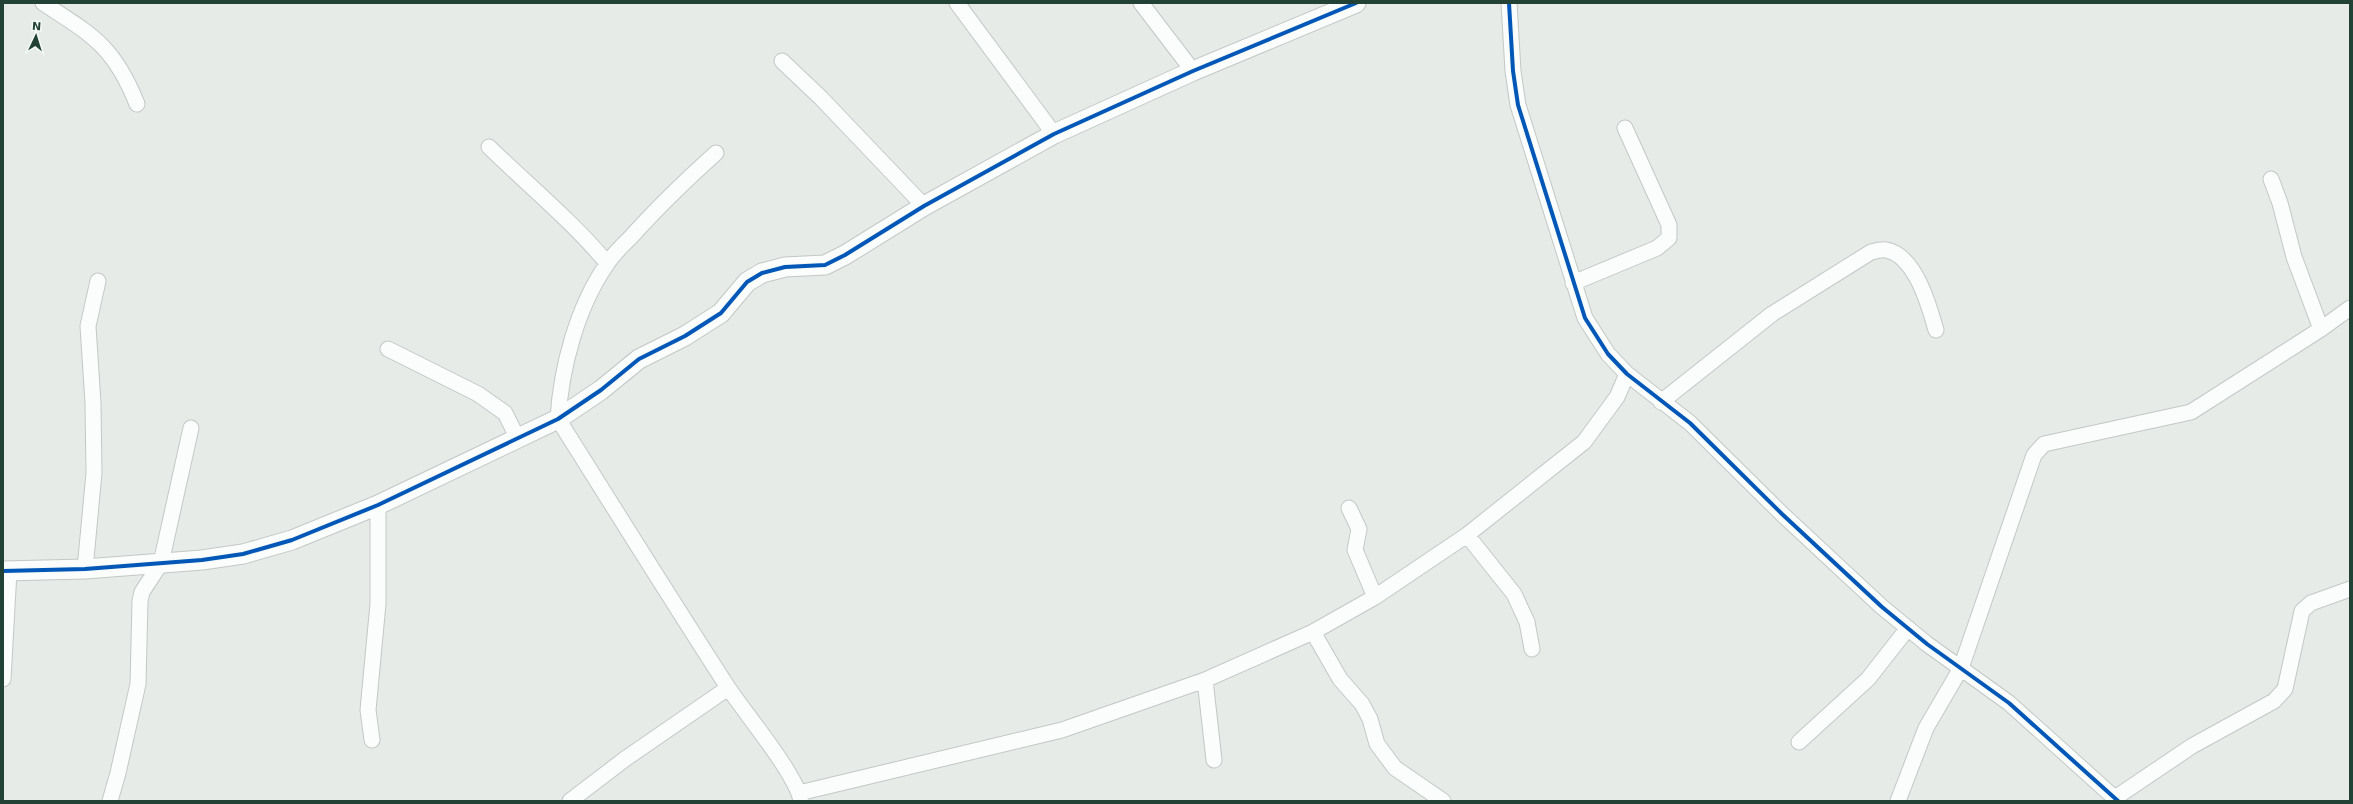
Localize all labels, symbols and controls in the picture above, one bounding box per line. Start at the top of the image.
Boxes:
north arrow [16,16,56,56]
text: N [32,20,42,33]

